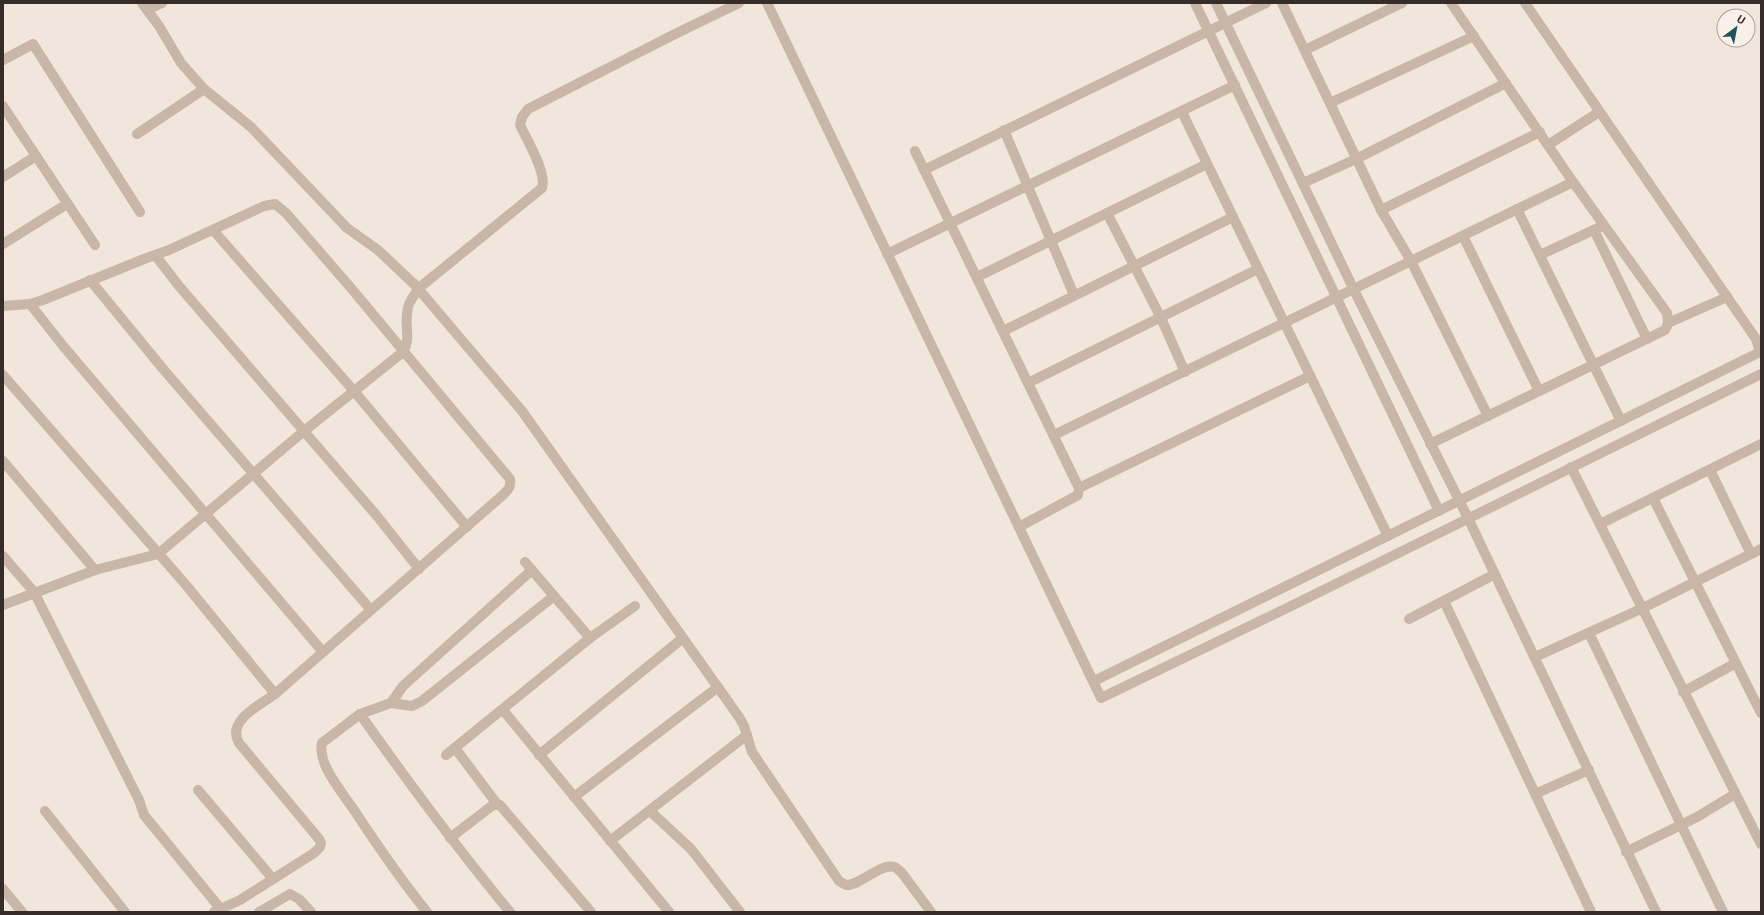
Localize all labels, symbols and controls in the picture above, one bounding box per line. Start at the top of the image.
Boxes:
north arrow [1716,8,1756,48]
text: U [1735,13,1748,27]

